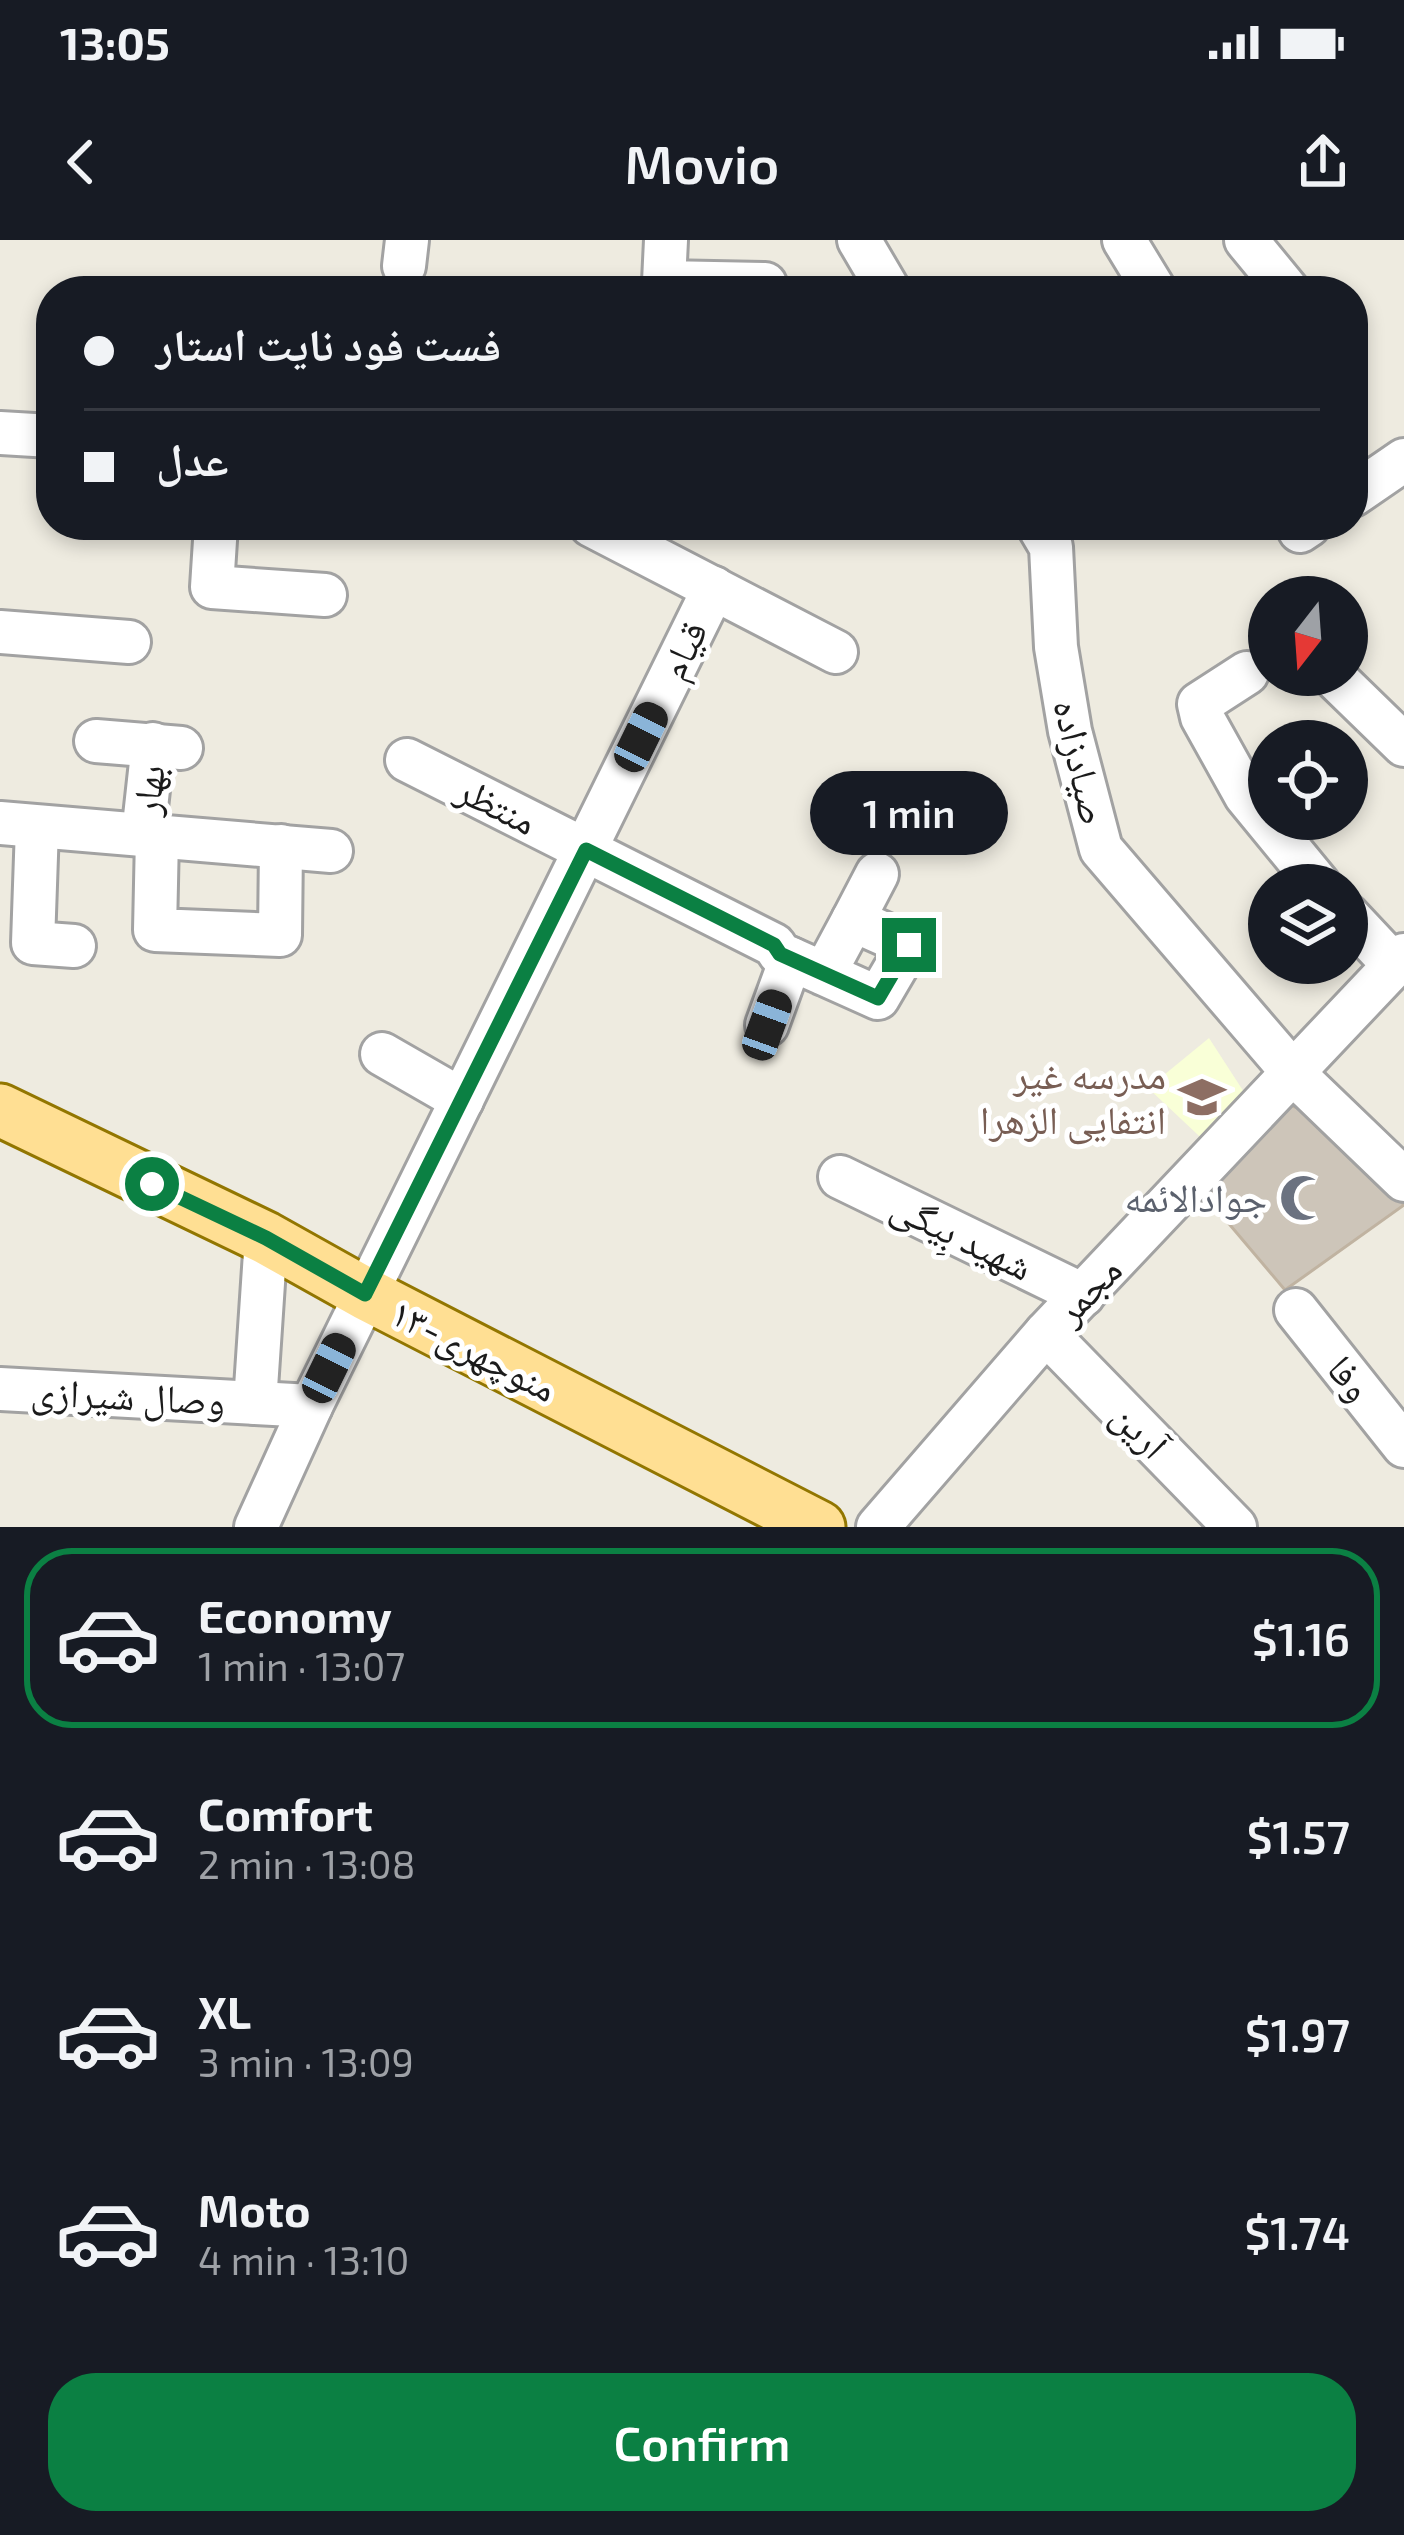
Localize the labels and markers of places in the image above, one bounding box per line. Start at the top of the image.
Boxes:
place label: مدرسه غیر انتفایی الزهرا [980,1050,1166,1145]
school or university icon: مدرسه غیر انتفایی الزهرا [1177,1072,1227,1122]
place label: جوادالائمه [1125,1173,1267,1220]
mosque icon: جوادالائمه [1278,1173,1328,1223]

